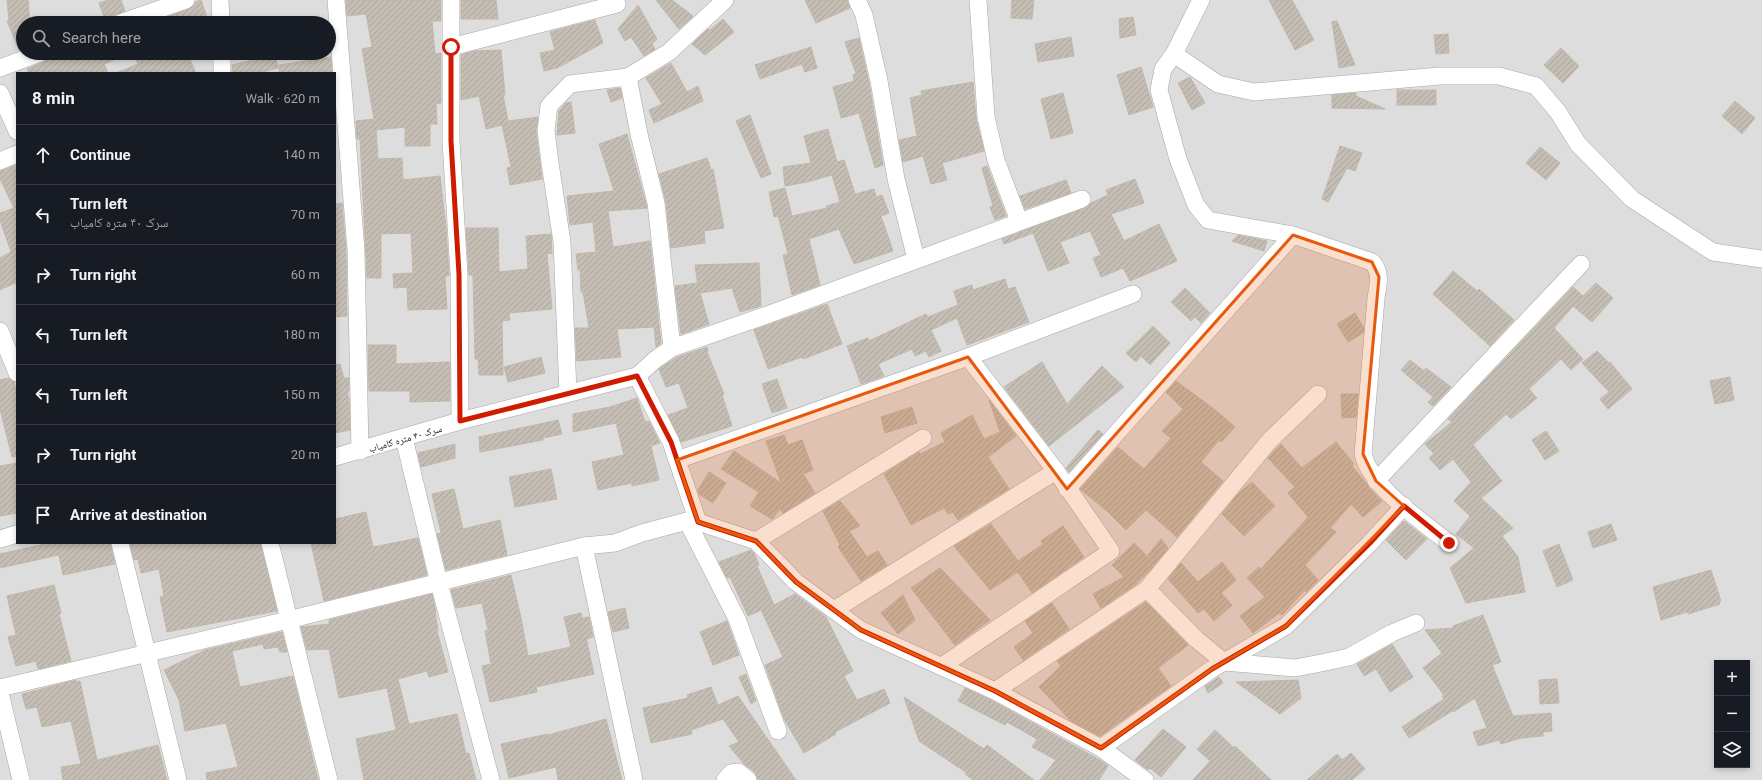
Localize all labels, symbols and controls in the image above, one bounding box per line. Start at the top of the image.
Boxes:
search box [16,16,336,60]
icon: search [30,27,52,49]
text: Search here [62,29,141,47]
route start [442,38,460,56]
text: 8 min [32,88,75,108]
text: Walk · 620 m [245,91,320,106]
icon: ahead [32,144,54,166]
text: Continue [70,146,131,164]
text: 140 m [283,147,320,162]
text: Turn left [70,195,127,213]
icon: left [32,204,54,226]
text: 70 m [291,207,320,222]
text: سرک ۴۰ متره کامیاب [70,215,168,230]
icon: right [32,264,54,286]
text: Turn right [70,266,136,284]
text: 60 m [291,267,320,282]
icon: left [32,324,54,346]
text: Turn left [70,326,127,344]
text: 180 m [283,327,320,342]
icon: left [32,384,54,406]
text: Turn left [70,386,127,404]
text: 150 m [283,387,320,402]
street label: سرک ۴۰ متره کامیاب [367,423,443,454]
icon: right [32,444,54,466]
text: Turn right [70,446,136,464]
text: 20 m [291,447,320,462]
icon: arrive [32,504,54,526]
text: Arrive at destination [70,506,207,524]
route end [1440,534,1458,552]
map controls [1714,660,1750,768]
button: + [1714,660,1750,696]
button: − [1714,696,1750,732]
button: layers [1714,732,1750,768]

